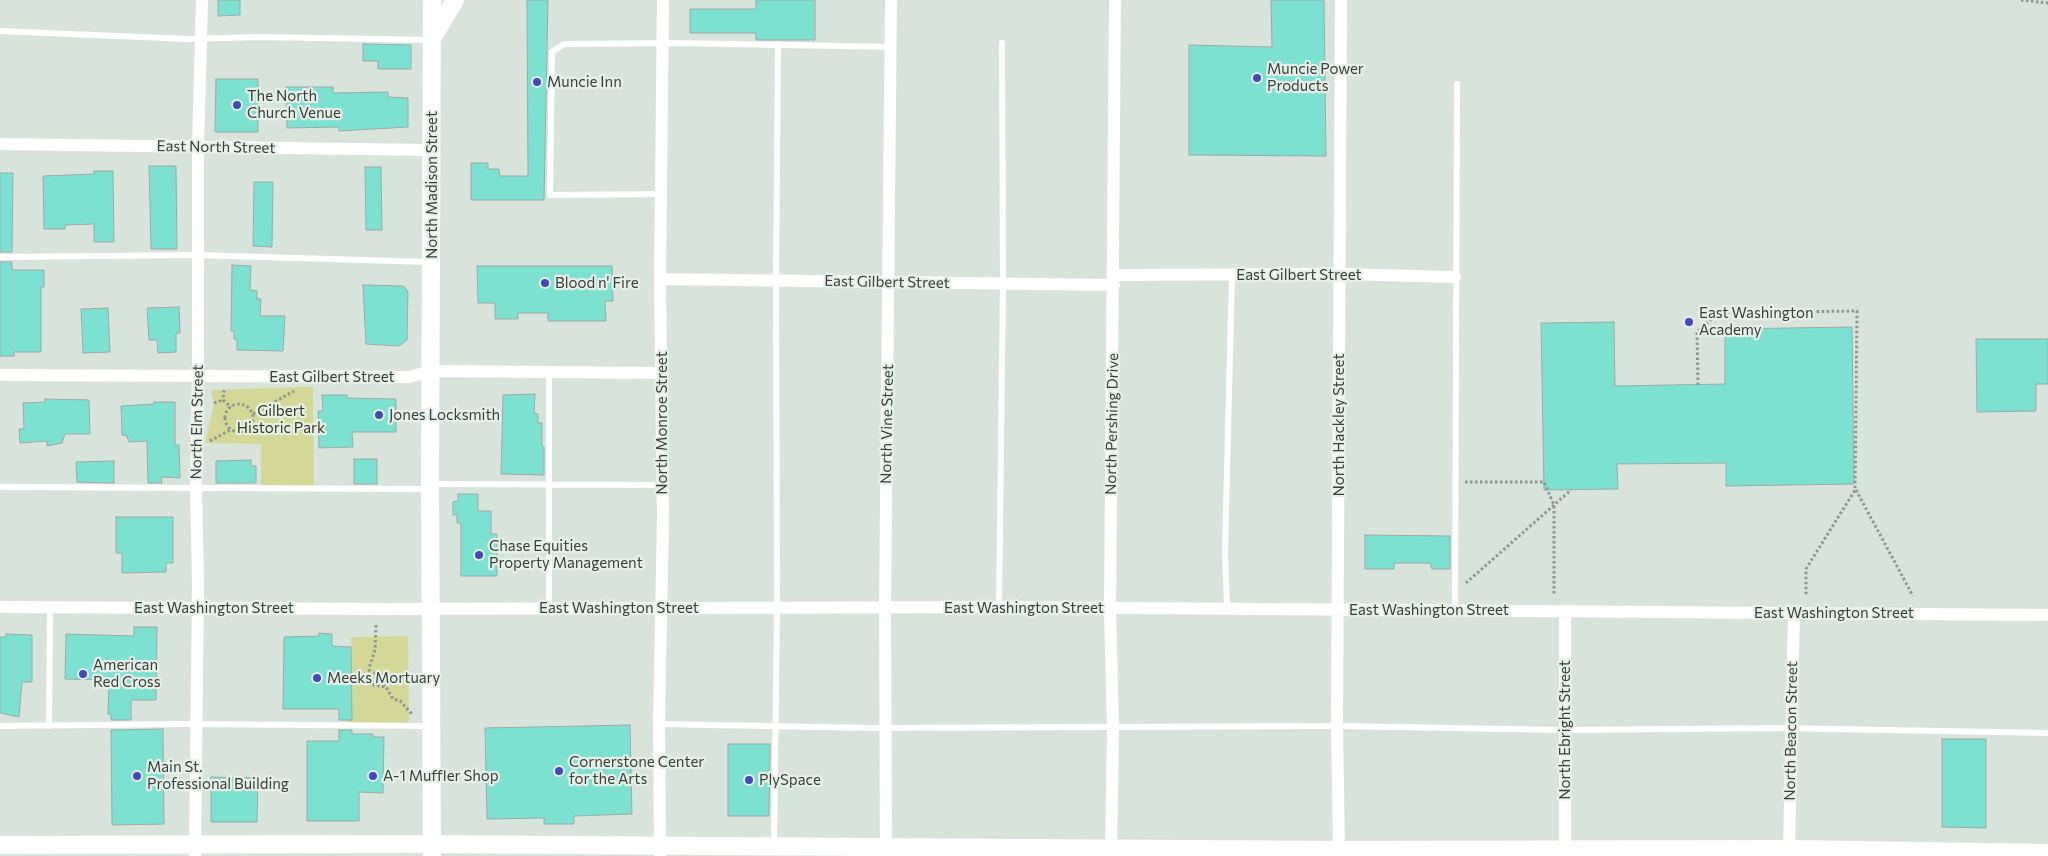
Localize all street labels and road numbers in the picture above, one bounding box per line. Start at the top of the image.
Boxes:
street label: North Madison Street [423,111,441,259]
street label: East North Street [156,137,276,157]
street label: East Gilbert Street [1236,266,1362,284]
street label: East Gilbert Street [824,272,950,292]
street label: North Monroe Street [653,351,671,495]
street label: North Pershing Drive [1102,353,1122,495]
street label: North Hackley Street [1330,353,1348,497]
street label: North Elm Street [187,364,207,480]
street label: North Vine Street [877,364,897,484]
street label: East Gilbert Street [269,368,395,386]
street label: East Washington Street [134,599,294,617]
street label: East Washington Street [539,599,699,617]
street label: East Washington Street [944,599,1104,617]
street label: East Washington Street [1349,601,1509,619]
street label: East Washington Street [1754,604,1914,622]
street label: North Ebright Street [1556,660,1574,800]
street label: North Beacon Street [1781,661,1801,801]

